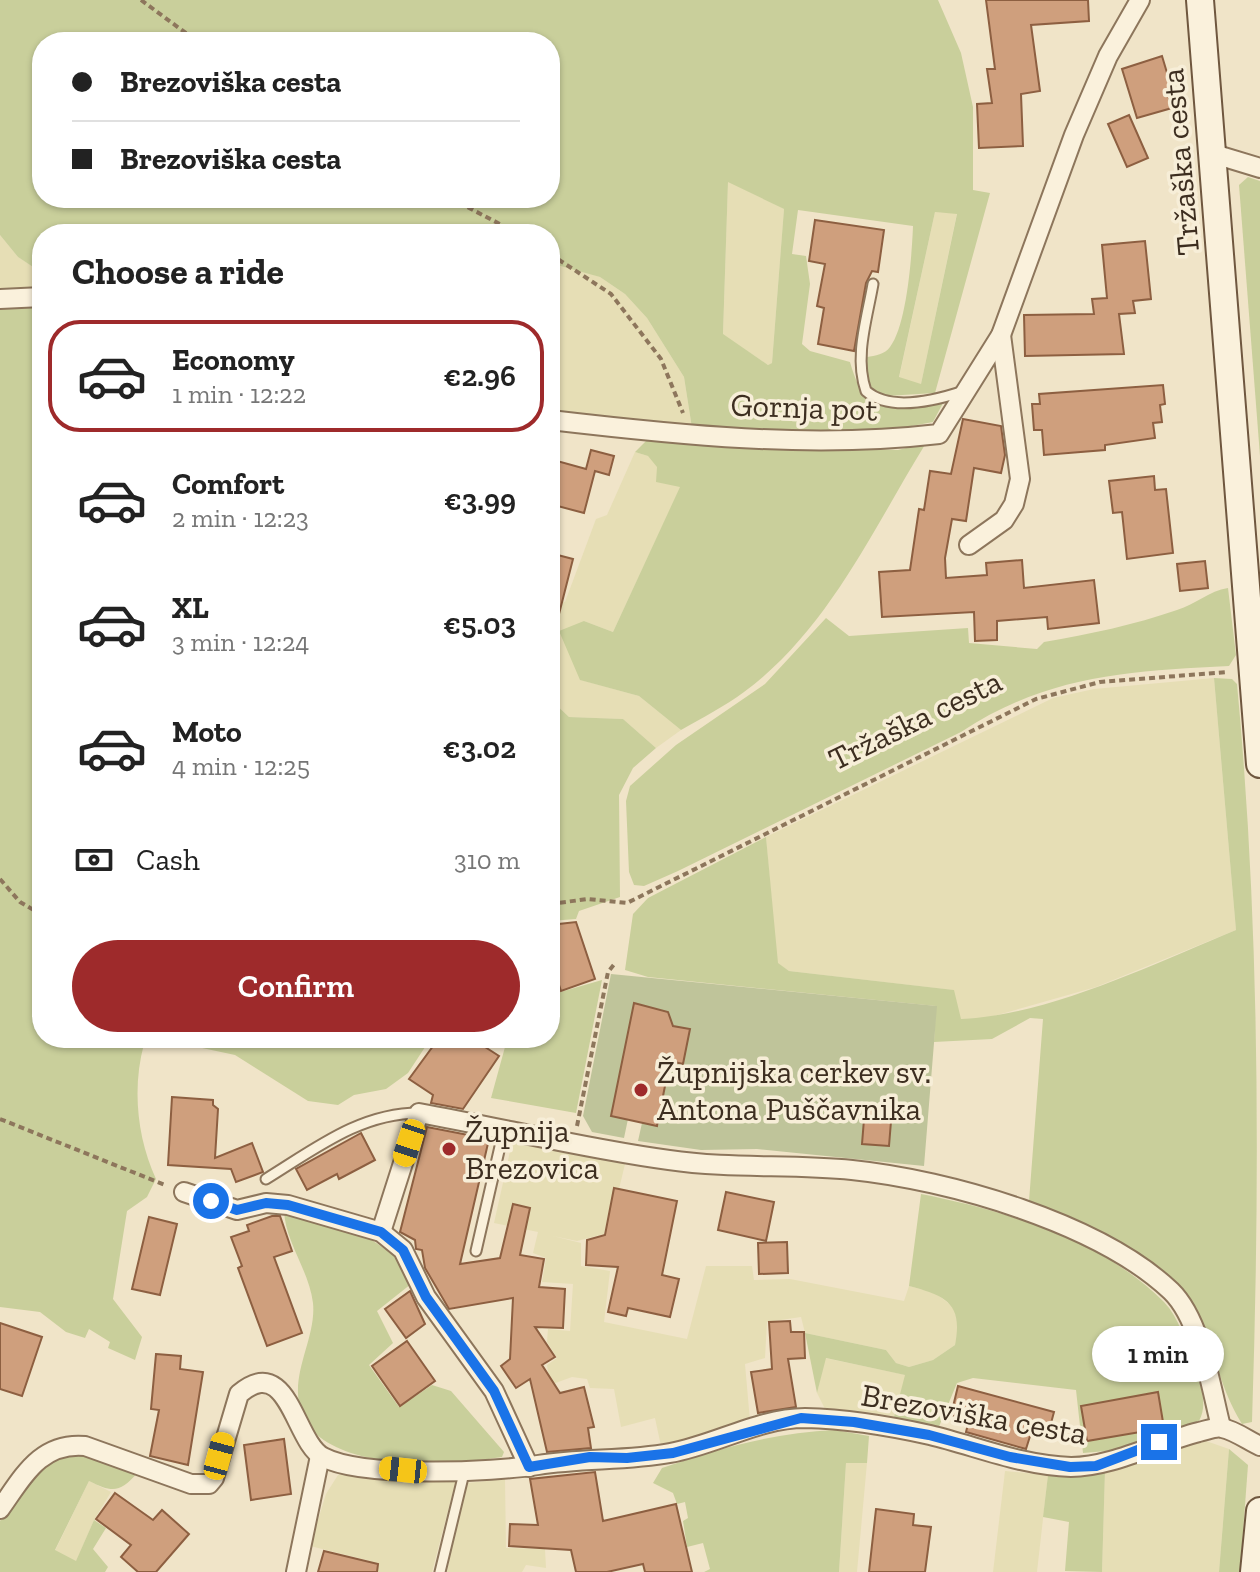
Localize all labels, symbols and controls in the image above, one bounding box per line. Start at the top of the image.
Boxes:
text: Brezoviška cesta [120,64,341,100]
street label: Tržaška cesta [1153,67,1207,257]
text: Brezoviška cesta [120,141,341,177]
text: Choose a ride [72,250,284,293]
icon: car [76,340,148,412]
text: Economy [172,342,295,378]
text: €2.96 [444,358,516,394]
text: 1 min · 12:22 [172,378,306,410]
street label: Gornja pot [730,385,878,429]
icon: car [76,464,148,536]
text: Comfort [172,466,284,502]
text: €3.99 [444,482,516,518]
text: 2 min · 12:23 [172,502,309,534]
icon: car [76,588,148,660]
text: XL [172,590,209,626]
text: €5.03 [443,606,516,642]
text: 3 min · 12:24 [172,626,309,658]
street label: Tržaška cesta [822,662,1008,778]
icon: car [76,712,148,784]
text: Moto [172,714,242,750]
text: €3.02 [443,730,516,766]
text: 4 min · 12:25 [172,750,310,782]
icon: cash [72,838,116,882]
text: Cash [136,842,200,878]
text: 310 m [454,844,520,876]
button: Confirm [72,940,520,1032]
place label: Župnijska cerkev sv. Antona Puščavnika [657,1053,931,1128]
marker: Župnijska cerkev sv. Antona Puščavnika [632,1081,650,1099]
place label: Župnija Brezovica [465,1112,599,1187]
car [390,1116,428,1170]
marker: Župnija Brezovica [440,1140,458,1158]
route start [193,1183,229,1219]
callout: 1 min [1093,1326,1225,1382]
text: 1 min [1127,1338,1189,1370]
street label: Brezoviška cesta [858,1375,1090,1453]
route end [1141,1424,1177,1460]
car [201,1430,237,1482]
car [378,1456,428,1484]

